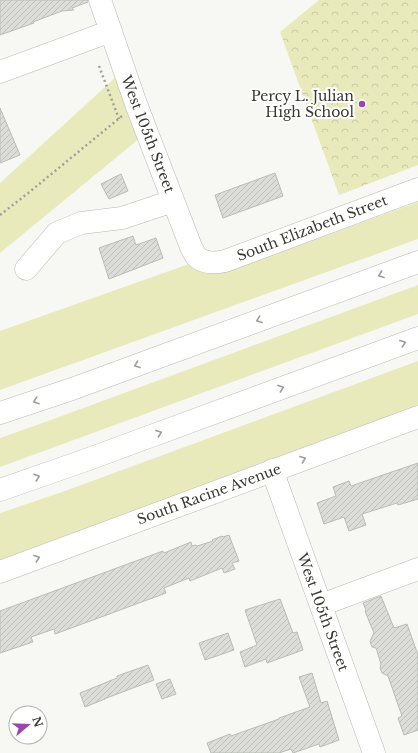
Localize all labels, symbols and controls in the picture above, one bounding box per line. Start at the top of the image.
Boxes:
street label: West 105th Street [117,72,179,196]
place label: Percy L. Julian High School [251,87,354,121]
marker: Percy L. Julian High School [357,99,367,109]
street label: South Elizabeth Street [234,191,390,265]
one-way arrow [378,270,385,279]
one-way arrow [256,315,263,323]
one-way arrow [400,340,407,348]
one-way arrow [134,360,141,368]
one-way arrow [278,384,285,393]
one-way arrow [33,396,40,405]
one-way arrow [155,429,162,437]
one-way arrow [299,456,306,464]
street label: South Racine Avenue [134,460,284,528]
one-way arrow [33,473,40,482]
street label: West 105th Street [293,550,353,674]
one-way arrow [33,555,40,563]
north arrow [8,705,48,745]
text: N [29,715,46,730]

